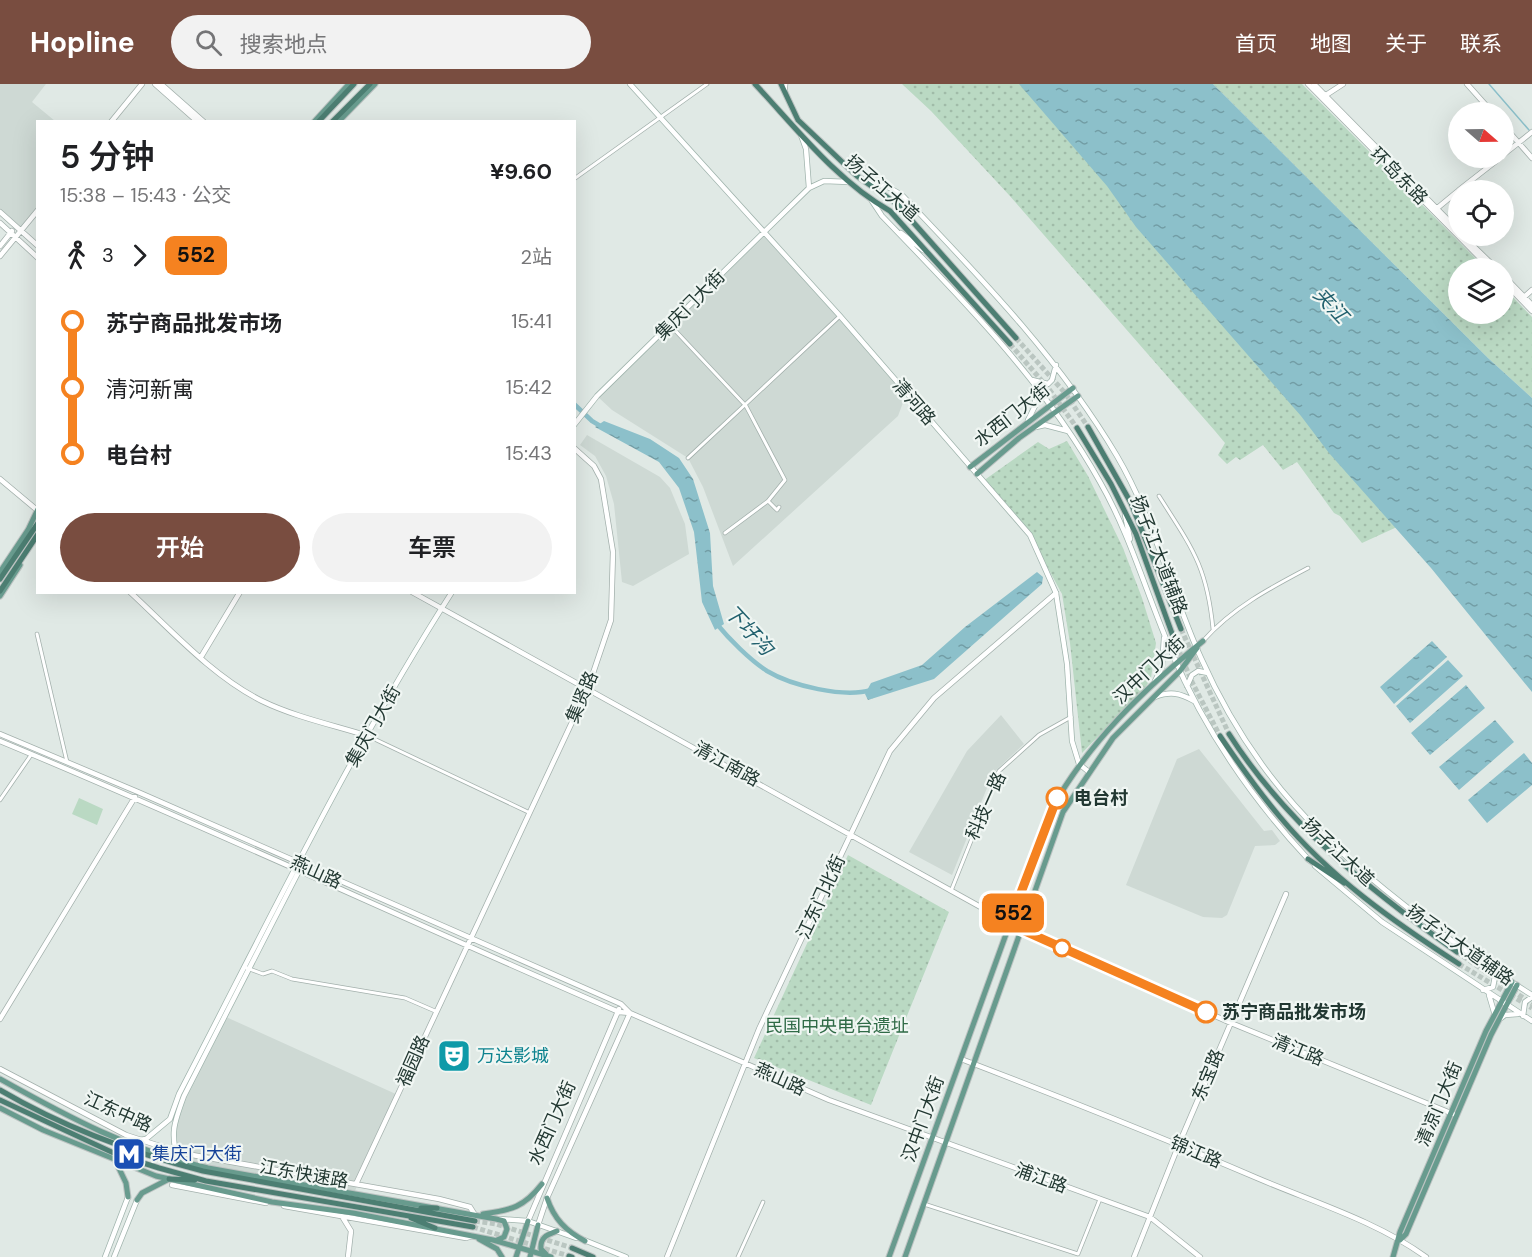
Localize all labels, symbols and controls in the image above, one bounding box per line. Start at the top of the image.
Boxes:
search box [171,15,591,69]
text: Hopline [30,24,135,61]
icon: search [192,26,225,59]
text: 搜索地点 [240,30,328,59]
text: 首页 [1235,30,1277,58]
text: 地图 [1310,30,1352,58]
text: 关于 [1385,30,1427,58]
text: 联系 [1460,30,1502,58]
north arrow [1448,102,1514,168]
map controls [1448,102,1514,324]
text: 5 分钟 [60,135,154,178]
street label: 环岛东路 [1365,142,1433,210]
street label: 扬子江大道 [840,149,924,227]
text: ¥9.60 [490,157,552,186]
button: locate [1448,180,1514,246]
text: 15:38 – 15:43 · 公交 [60,182,232,208]
icon: walk [60,239,93,272]
icon: forward [123,239,156,272]
text: 552 [177,241,215,269]
text: 3 [102,242,114,268]
text: 2站 [520,244,552,270]
button: layers [1448,258,1514,324]
street label: 集庆门大街 [650,265,730,345]
water label: 夹江 [1308,282,1356,330]
text: 15:41 [511,308,552,334]
text: 苏宁商品批发市场 [106,309,282,338]
text: 15:42 [506,374,552,400]
street label: 清河路 [887,374,941,430]
text: 清河新寓 [106,375,194,404]
street label: 水西门大街 [969,378,1055,452]
text: 15:43 [506,440,552,466]
text: 电台村 [106,441,172,470]
street label: 扬子江大道辅路 [1125,492,1193,618]
button: 开始 [60,513,300,582]
button: 车票 [312,513,552,582]
water label: 下圩沟 [719,599,780,662]
street label: 汉中门大街 [1108,631,1190,709]
street label: 集贤路 [560,667,604,727]
street label: 集庆门大街 [340,681,406,771]
street label: 清江南路 [690,736,764,792]
street label: 科技一路 [960,768,1012,844]
place label: 电台村 [1074,786,1128,810]
marker: 电台村 [1046,787,1068,809]
street label: 扬子江大道 [1297,813,1379,891]
street label: 燕山路 [286,850,346,894]
street label: 江东门北街 [791,851,851,943]
line badge: 552 [978,894,1048,932]
text: 552 [994,899,1032,927]
street label: 扬子江大道辅路 [1402,899,1518,991]
unlabelled marker [1053,939,1071,957]
place label: 苏宁商品批发市场 [1222,1000,1366,1024]
marker: 苏宁商品批发市场 [1195,1001,1217,1023]
park label: 民国中央电台遗址 [765,1014,909,1038]
street label: 清江路 [1268,1029,1328,1071]
street label: 福园路 [391,1031,435,1091]
theatre icon: 万达影城 [436,1038,472,1074]
place label: 万达影城 [477,1044,549,1068]
street label: 东宝路 [1186,1045,1230,1105]
street label: 燕山路 [750,1057,810,1101]
street label: 清凉门大街 [1410,1058,1468,1150]
street label: 汉中门大街 [896,1073,950,1165]
street label: 水西门大街 [523,1077,581,1169]
street label: 江东中路 [80,1086,156,1138]
street label: 锦江路 [1166,1130,1226,1174]
metro station icon: 集庆门大街 [111,1136,147,1172]
place label: 集庆门大街 [152,1142,242,1166]
street label: 江东快速路 [258,1154,350,1194]
street label: 浦江路 [1012,1157,1070,1199]

